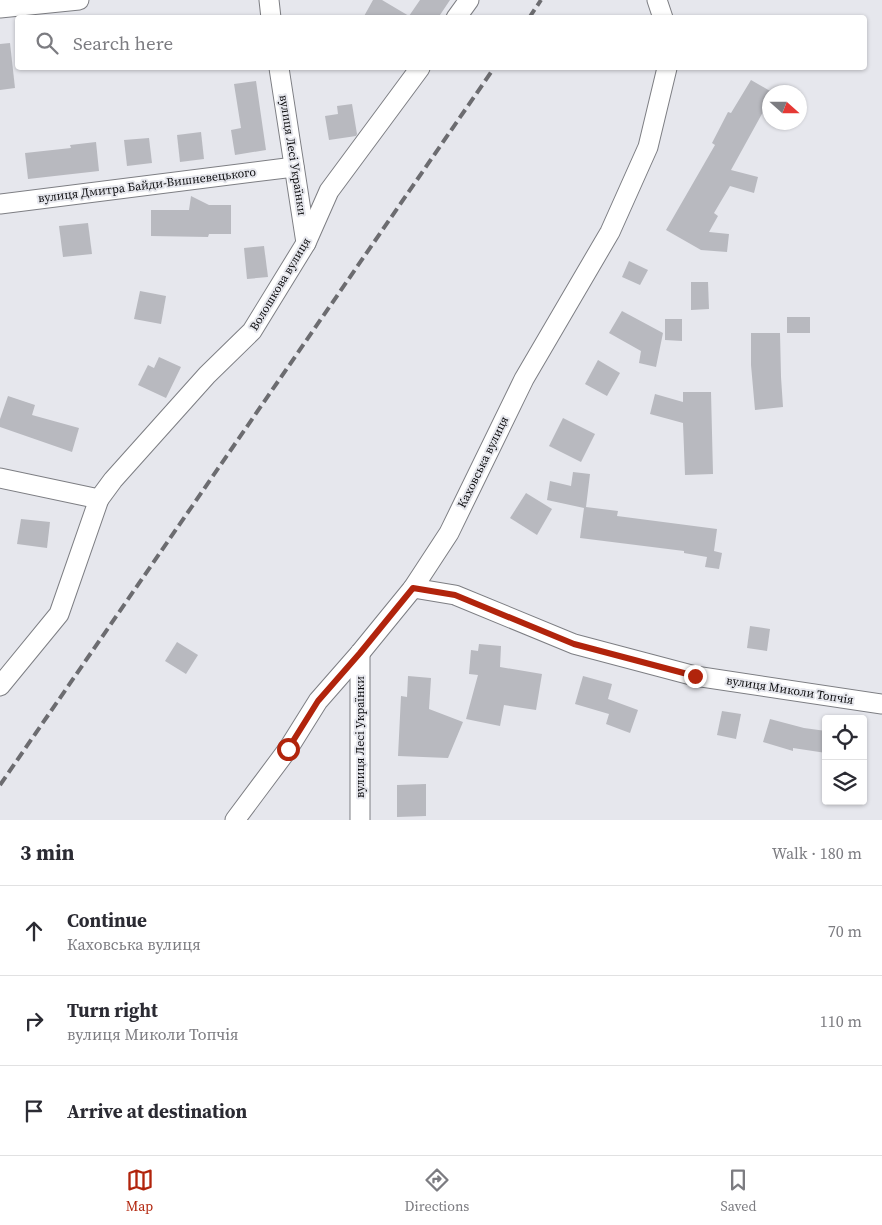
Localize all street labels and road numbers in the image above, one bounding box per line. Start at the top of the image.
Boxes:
street label: вулиця Лесі Українки [276,94,310,217]
street label: вулиця Дмитра Байди-Вишневецького [37,164,257,206]
street label: Волошкова вулиця [246,234,314,334]
street label: Каховська вулиця [454,413,512,511]
street label: вулиця Миколи Топчія [725,672,855,708]
street label: вулиця Лесі Українки [352,676,368,798]

